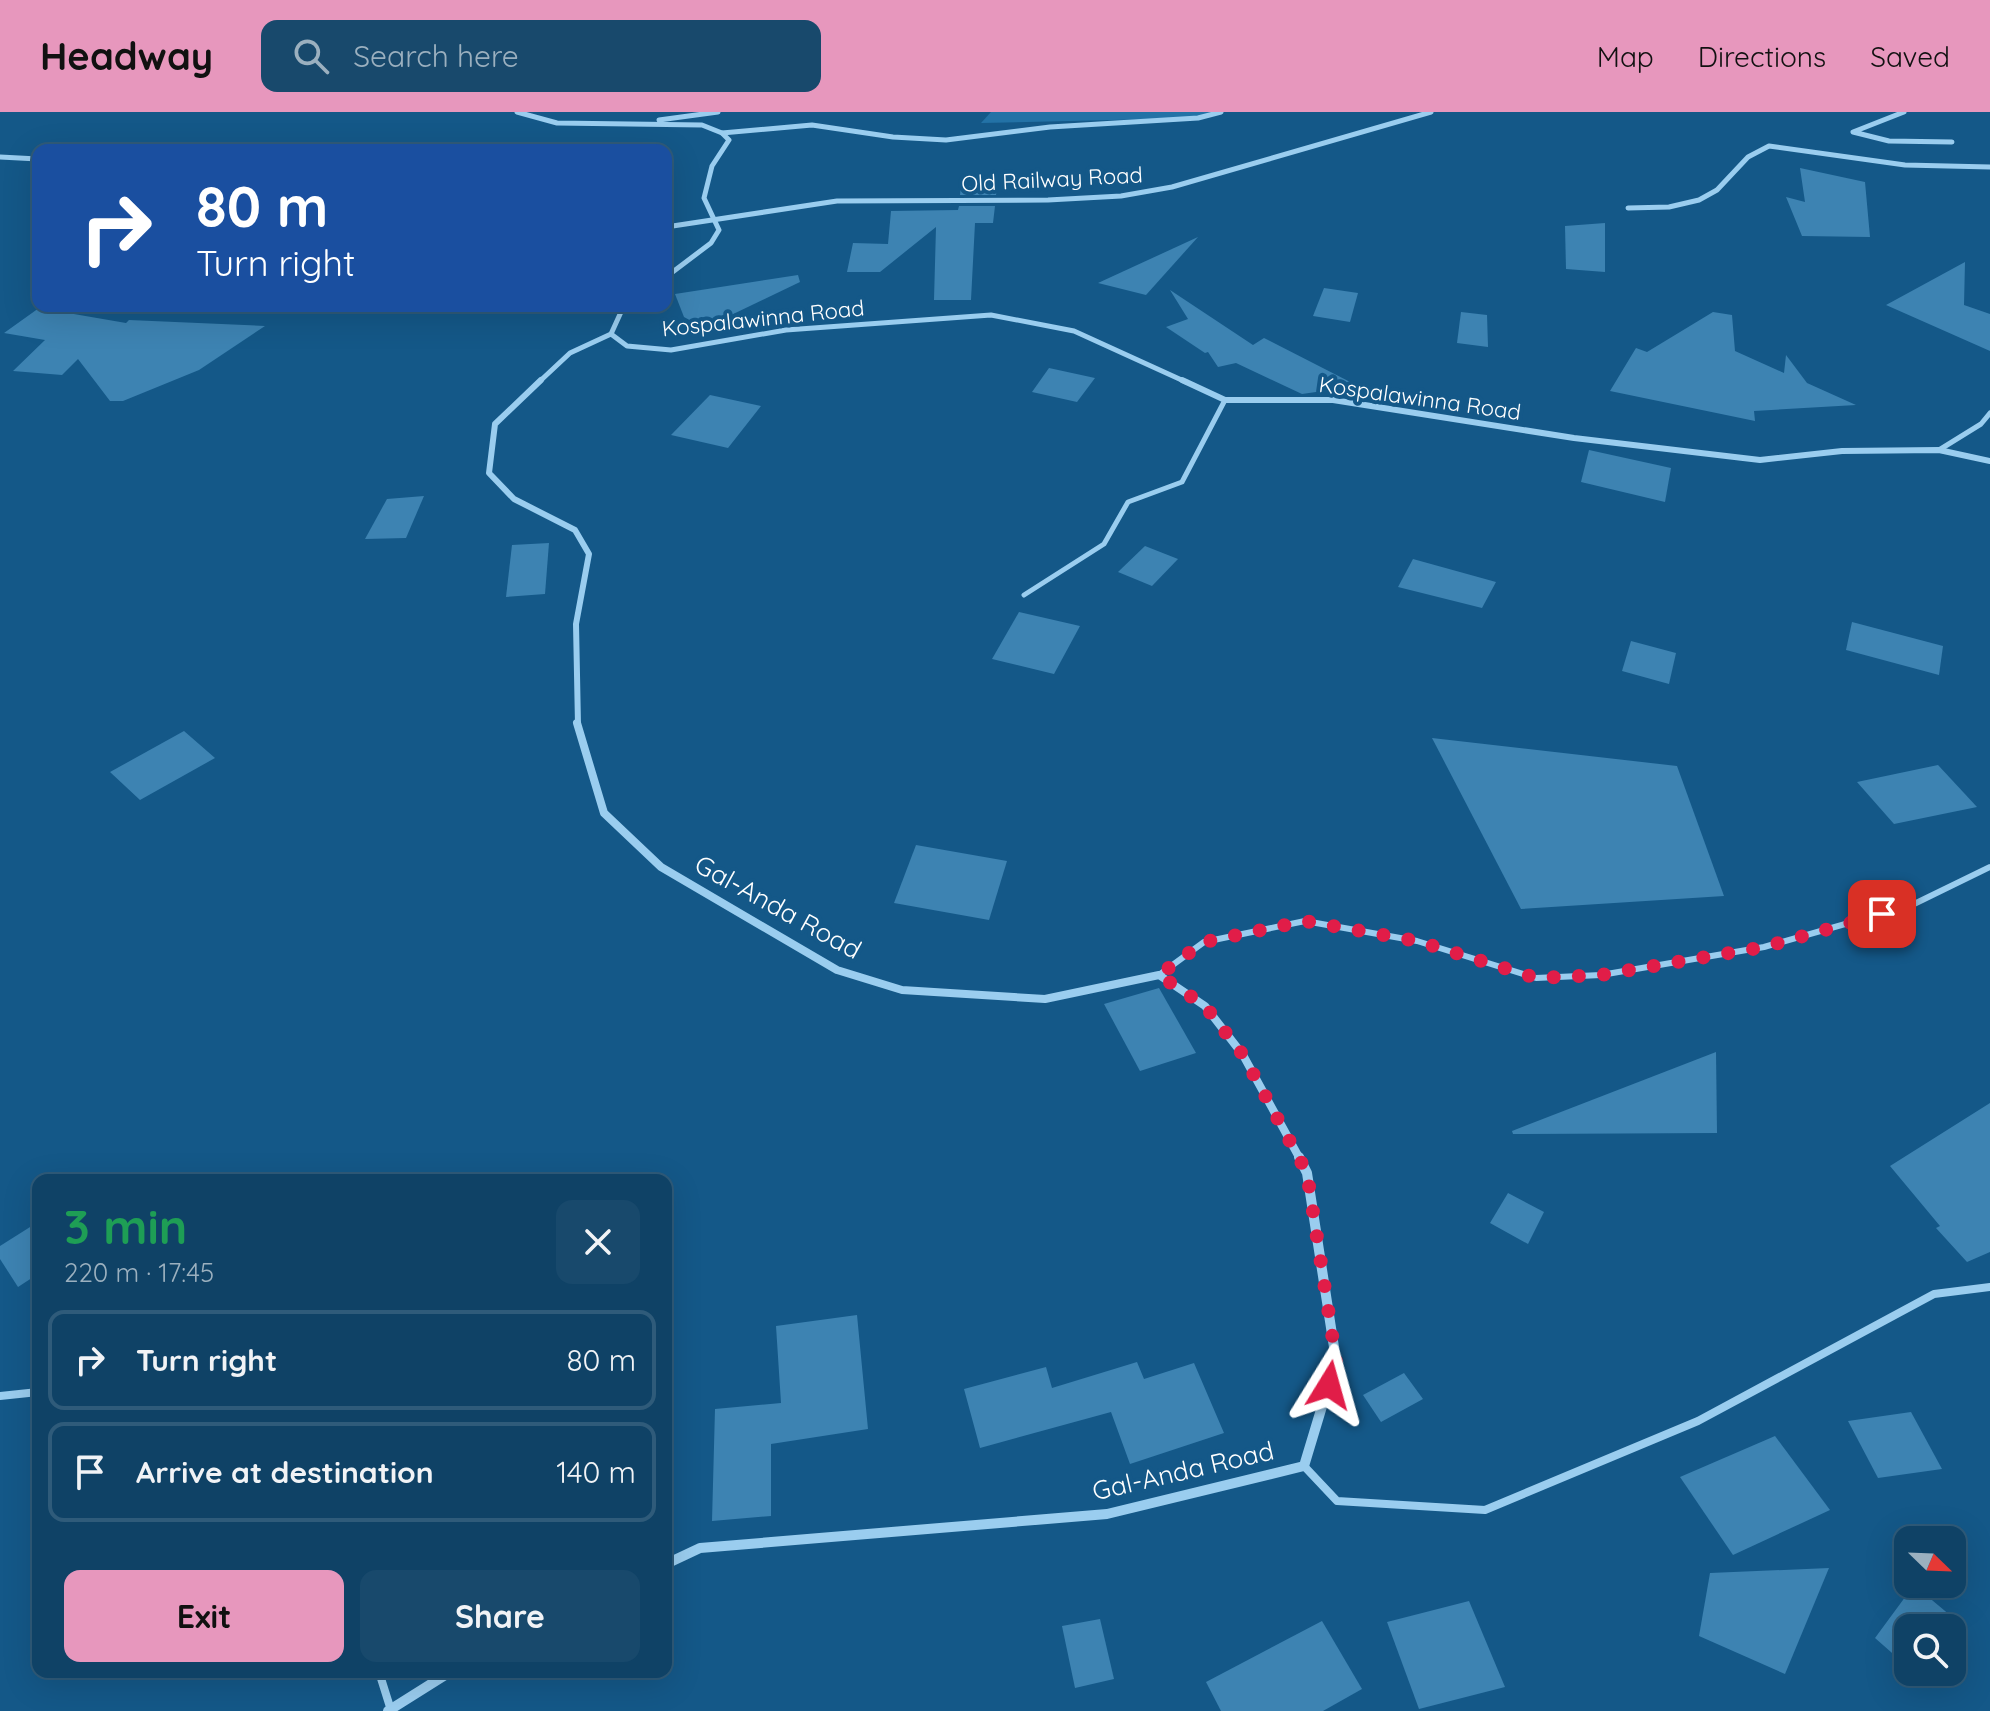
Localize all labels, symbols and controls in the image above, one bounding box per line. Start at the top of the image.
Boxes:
search box [261,20,821,92]
text: Headway [40,32,213,80]
icon: search [289,34,333,78]
text: Search here [353,37,519,75]
text: Map [1597,39,1654,74]
text: Directions [1698,39,1826,74]
text: Saved [1870,39,1950,74]
street label: Old Railway Road [961,160,1143,198]
text: 80 m [196,171,328,241]
icon: right [64,176,168,280]
text: Turn right [196,240,355,285]
street label: Kospalawinna Road [660,293,866,343]
street label: Kospalawinna Road [1317,370,1523,426]
street label: Gal-Anda Road [689,847,867,966]
pin [1848,880,1916,948]
icon: arrive [1860,892,1904,936]
text: 3 min [64,1196,187,1256]
button: close [556,1200,640,1284]
text: 220 m · 17:45 [64,1256,214,1289]
icon: right [68,1338,112,1382]
text: Turn right [136,1341,277,1379]
text: 80 m [566,1341,636,1379]
position arrow [1287,1343,1371,1427]
street label: Gal-Anda Road [1089,1434,1277,1507]
icon: arrive [68,1450,112,1494]
text: Arrive at destination [136,1453,434,1491]
text: 140 m [556,1453,636,1491]
north arrow [1894,1526,1966,1598]
map controls [1894,1526,1966,1686]
button: Exit [64,1570,344,1662]
button: Share [360,1570,640,1662]
button: search [1894,1614,1966,1686]

